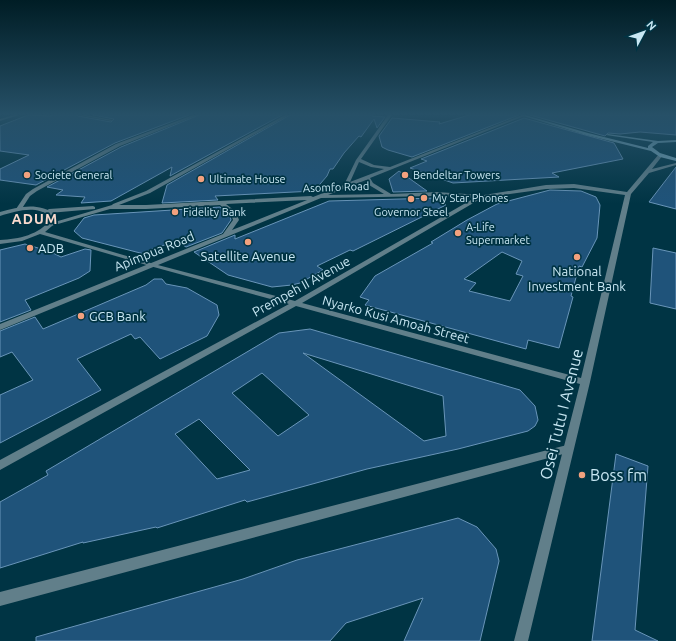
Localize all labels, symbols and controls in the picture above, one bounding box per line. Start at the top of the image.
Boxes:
north arrow [624,12,664,52]
text: N [644,18,659,32]
place label: Societe General [35,169,112,181]
place label: Bendeltar Towers [413,169,500,181]
marker: Societe General [22,170,32,180]
marker: Bendeltar Towers [400,170,410,180]
place label: Ultimate House [209,173,286,185]
marker: Ultimate House [196,174,206,184]
street label: Asomfo Road [303,180,369,194]
place label: My Star Phones [432,192,508,204]
marker: My Star Phones [419,193,429,203]
marker: Governor Steel [406,194,416,204]
place label: Fidelity Bank [183,206,247,218]
place label: Governor Steel [374,206,448,218]
marker: Fidelity Bank [170,207,180,217]
district label: ADUM [12,211,58,227]
place label: A-Life Supermarket [466,221,530,246]
marker: A-Life Supermarket [453,228,463,238]
street label: Apimpua Road [112,229,196,273]
marker: Satellite Avenue [243,237,253,247]
place label: ADB [38,241,64,255]
marker: ADB [25,243,35,253]
place label: Satellite Avenue [201,249,295,263]
marker: National Investment Bank [572,252,582,262]
street label: Prempeh II Avenue [250,253,352,319]
place label: National Investment Bank [528,264,626,293]
street label: Nyarko Kusi Amoah Street [321,293,471,345]
place label: GCB Bank [89,309,146,323]
marker: GCB Bank [76,311,86,321]
street label: Osei Tutu I Avenue [536,347,586,481]
place label: Boss fm [590,466,647,484]
marker: Boss fm [577,470,587,480]

